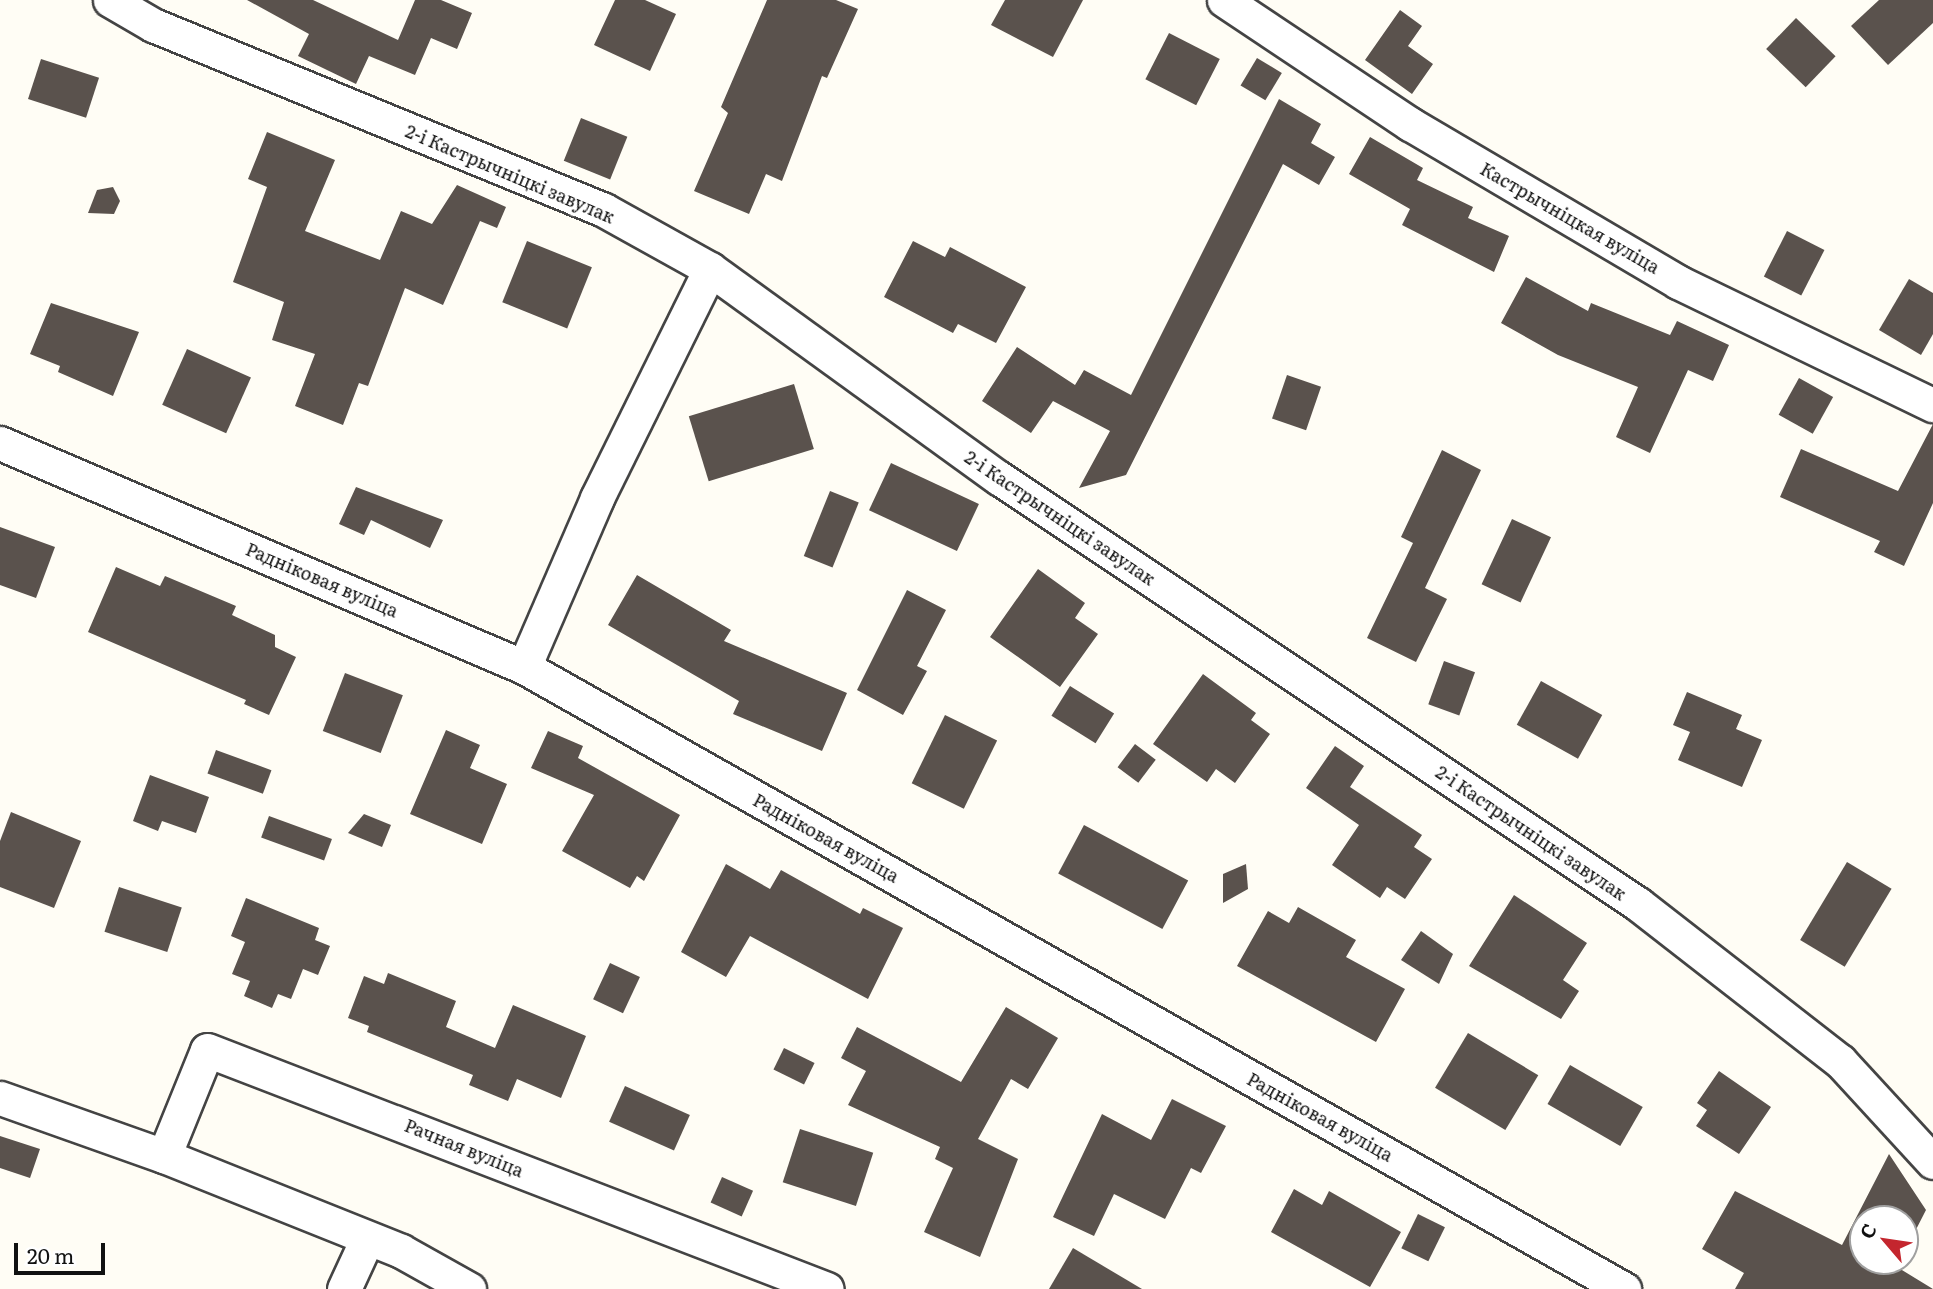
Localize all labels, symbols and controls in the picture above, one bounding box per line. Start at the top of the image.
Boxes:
street label: 2-і Кастрычніцкі завулак [402,120,618,228]
street label: Кастрычніцкая вуліца [1476,158,1664,278]
street label: 2-і Кастрычніцкі завулак [961,446,1159,590]
street label: Радніковая вуліца [243,538,401,622]
street label: 2-і Кастрычніцкі завулак [1432,761,1630,905]
street label: Радніковая вуліца [749,789,903,887]
street label: Радніковая вуліца [1243,1068,1397,1166]
street label: Рачная вуліца [401,1114,527,1182]
north arrow [1849,1205,1919,1275]
text: С [1852,1218,1883,1243]
scale bar [18,1230,108,1274]
text: 20 m [27,1239,74,1270]

